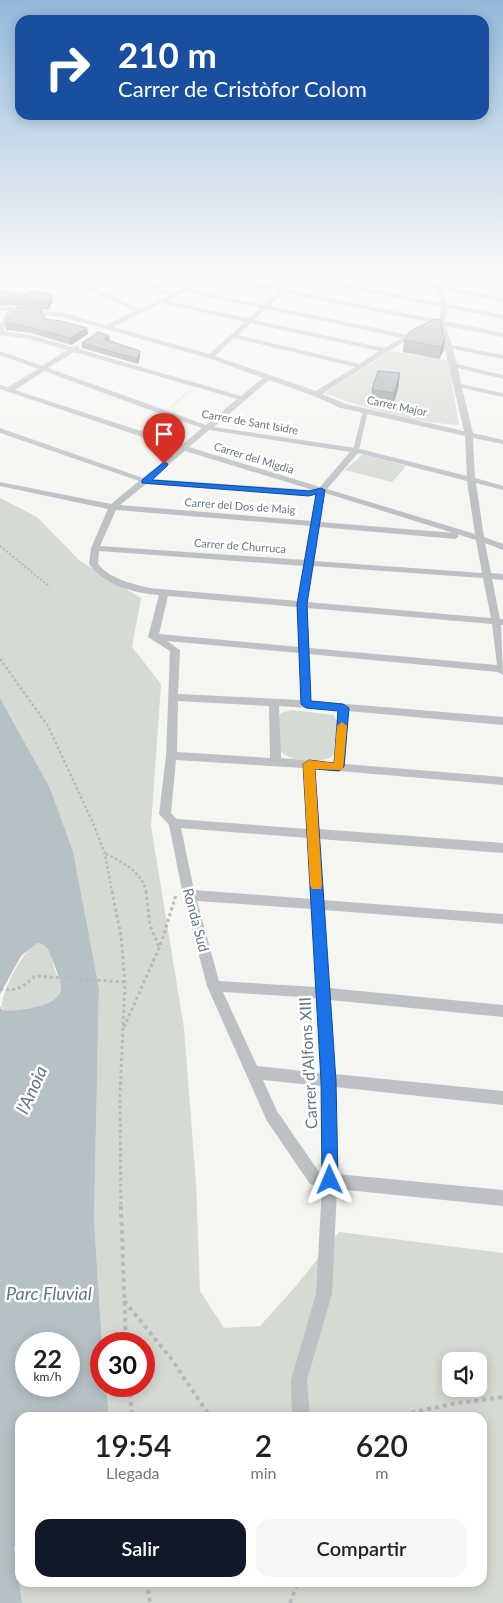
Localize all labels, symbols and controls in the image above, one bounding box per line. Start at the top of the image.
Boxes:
text: 210 m [118,33,217,75]
icon: right [35,35,100,100]
text: Carrer de Cristòfor Colom [118,75,367,102]
street label: Carrer Major [366,393,428,418]
street label: Carrer de Sant Isidre [201,407,300,436]
pin [143,413,185,464]
icon: arrive [150,420,178,448]
street label: Carrer del Migdia [213,439,296,476]
street label: Carrer del Dos de Maig [184,495,296,516]
street label: Carrer de Churruca [194,536,287,555]
street label: Ronda Sud [180,886,213,954]
street label: Carrer d'Alfons XIII [295,997,320,1129]
water label: l'Anoia [11,1062,51,1117]
position arrow [303,1153,355,1205]
water label: Parc Fluvial [6,1282,92,1304]
speed limit sign: 30 [90,1332,155,1397]
text: 22 [33,1343,62,1373]
map controls [442,1352,487,1397]
button: sound [442,1352,487,1397]
text: km/h [33,1369,62,1384]
text: 19:54 [94,1427,171,1463]
text: 2 [255,1427,272,1463]
text: 620 [356,1427,408,1463]
text: Llegada [106,1463,160,1482]
text: min [251,1463,276,1482]
text: m [375,1463,388,1482]
button: Salir [35,1519,246,1577]
button: Compartir [256,1519,467,1577]

